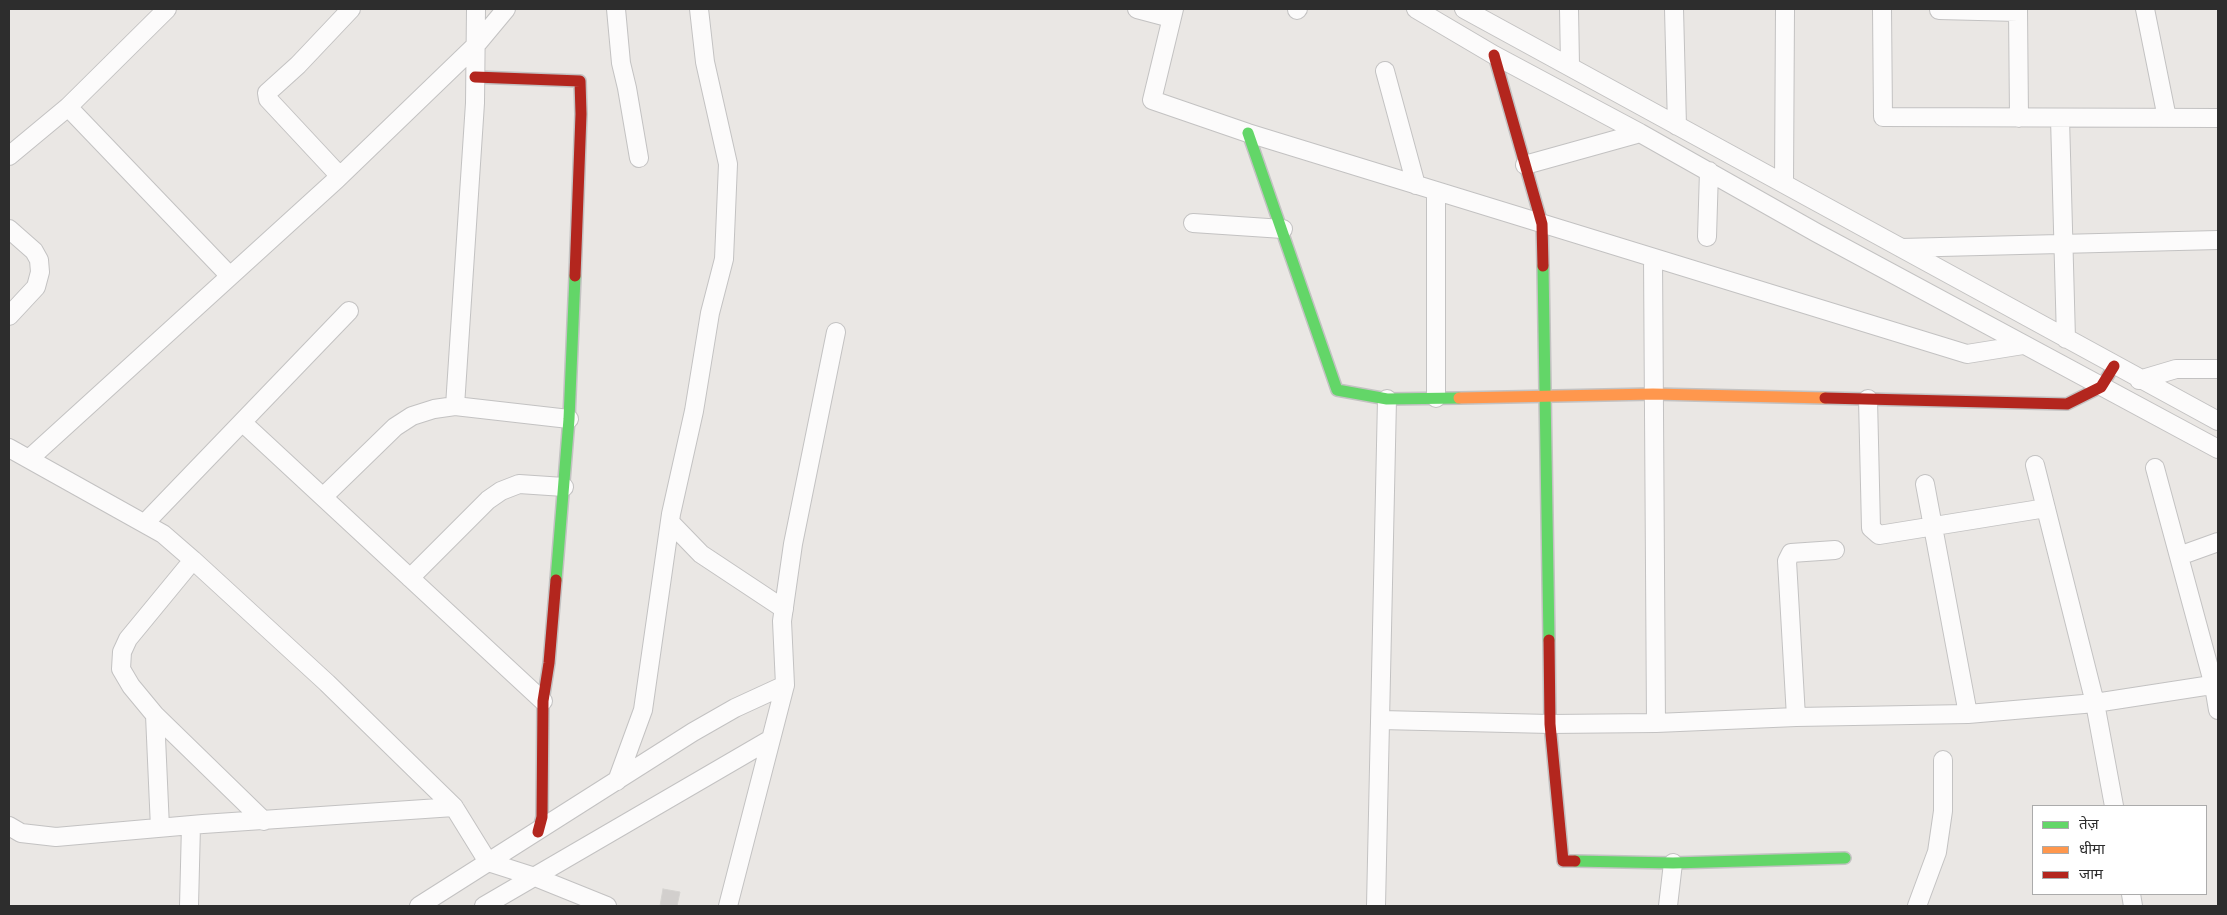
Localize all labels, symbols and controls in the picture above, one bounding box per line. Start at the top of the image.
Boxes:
legend [2032,805,2207,895]
text: तेज़ [2079,815,2099,834]
text: धीमा [2079,840,2105,859]
text: जाम [2079,865,2103,884]

